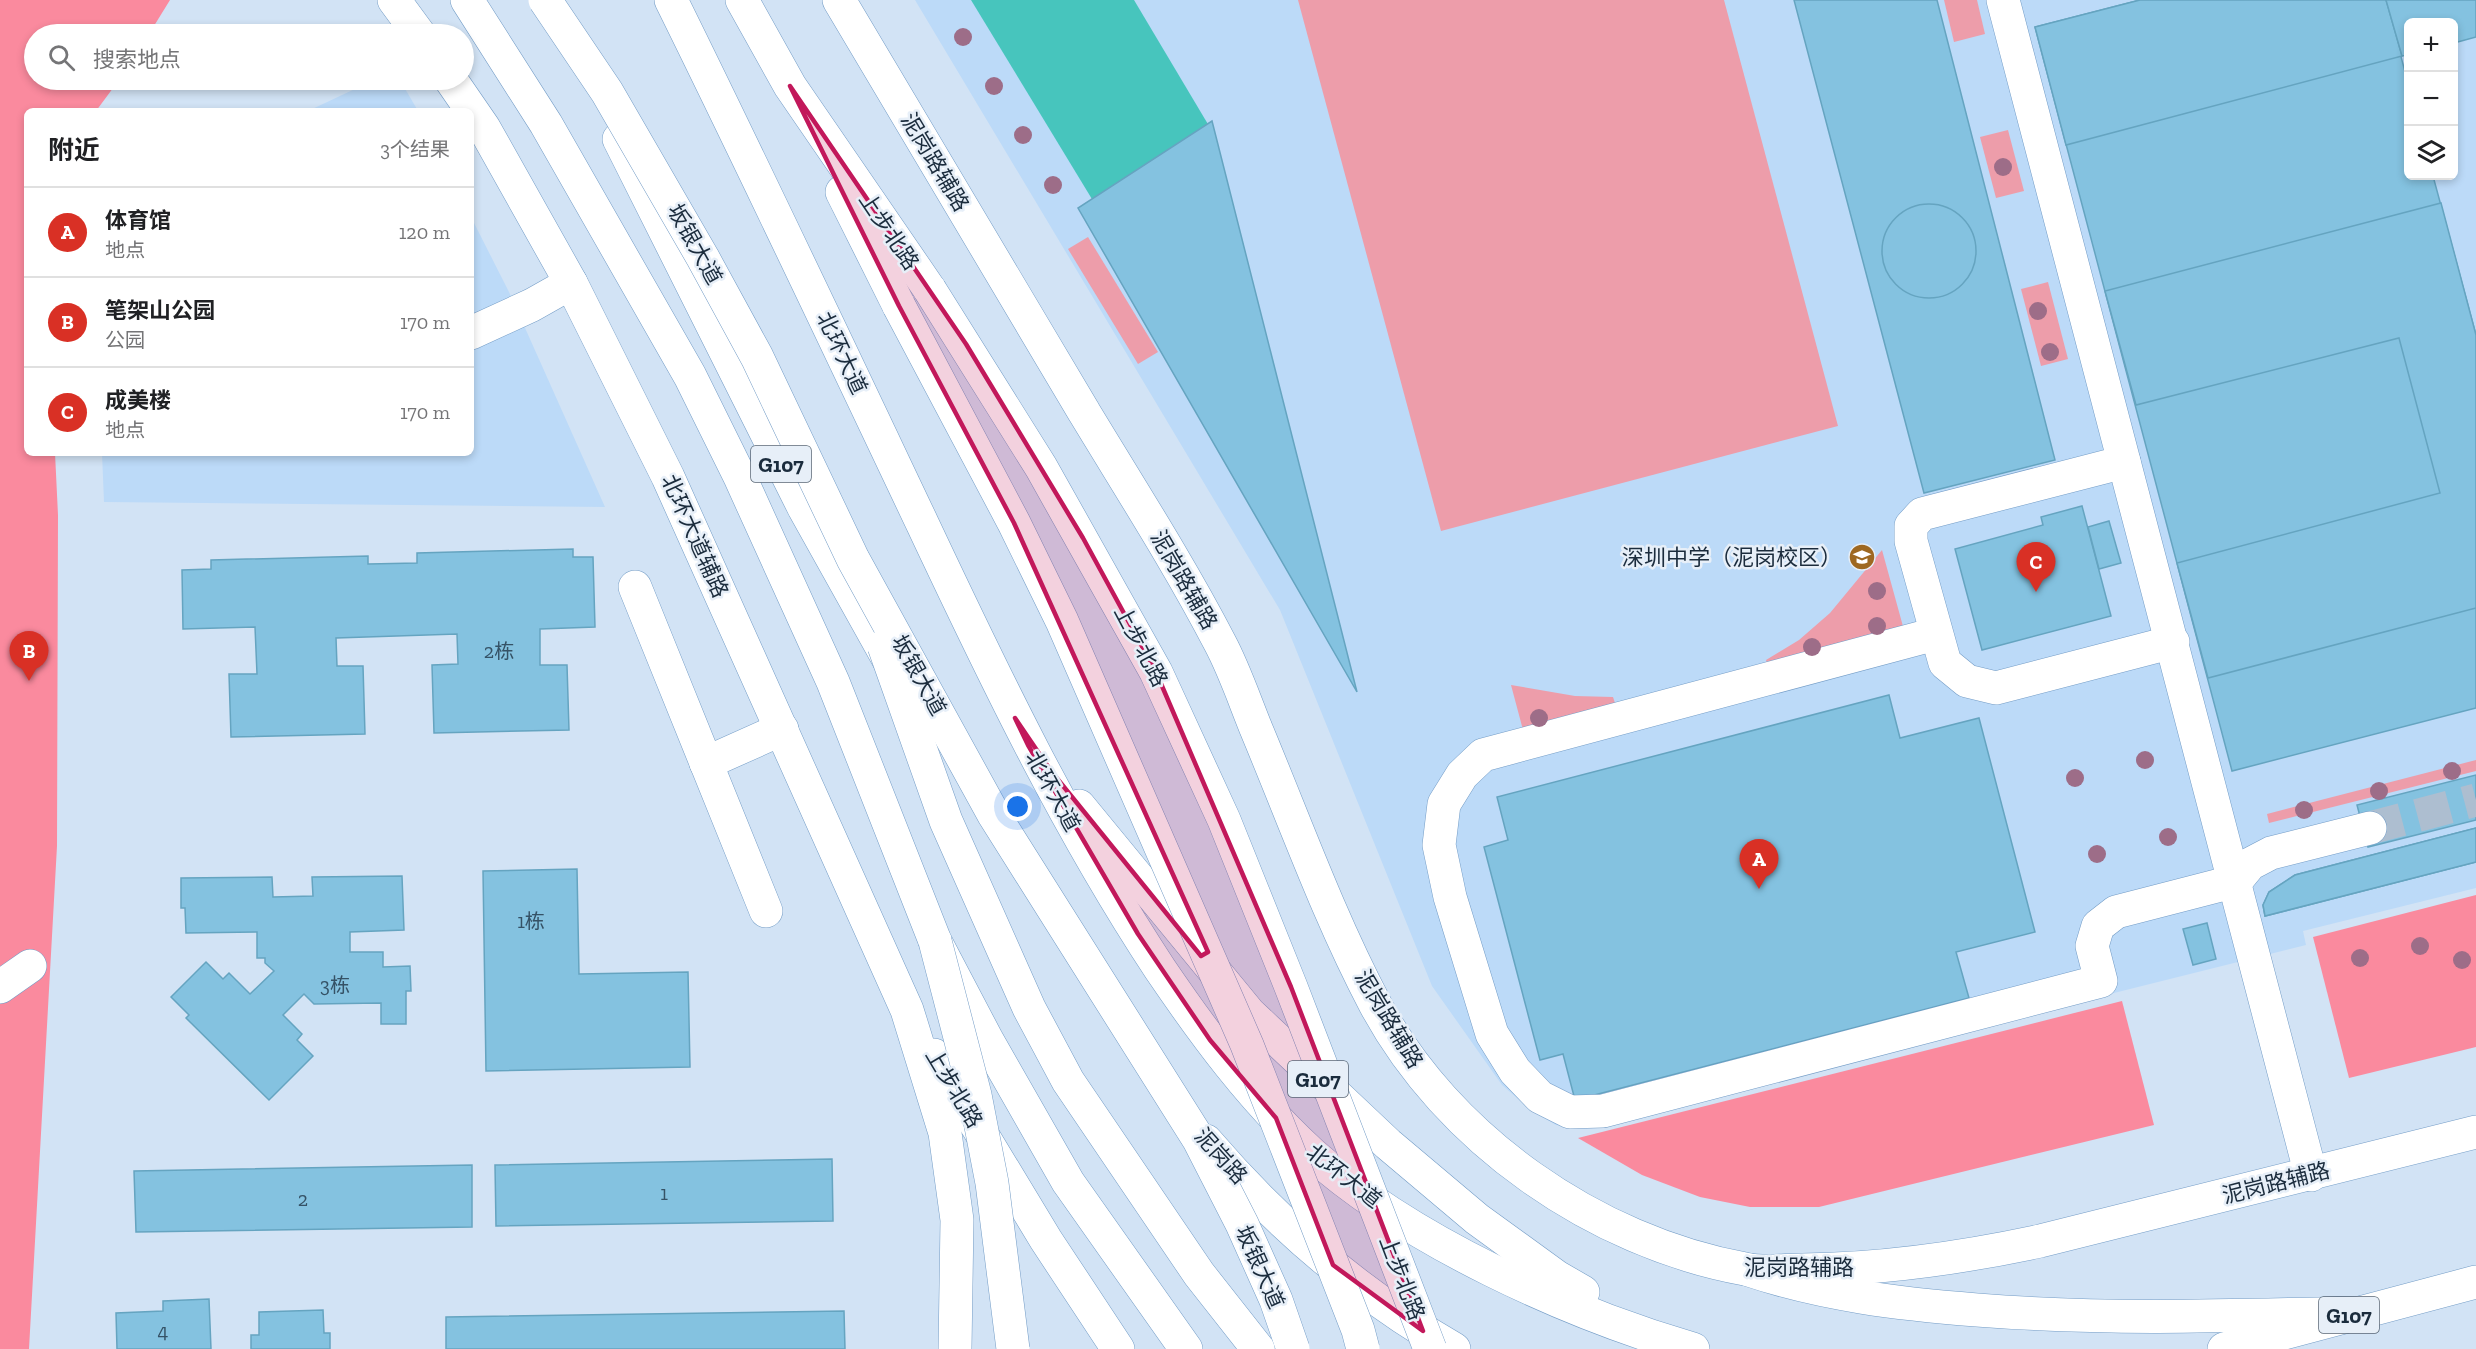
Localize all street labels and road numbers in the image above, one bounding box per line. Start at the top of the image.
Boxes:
street label: 泥岗路辅路 [895,108,975,216]
street label: 上步北路 [853,187,925,275]
street label: 坂银大道 [662,199,728,289]
street label: 北环大道 [811,307,873,399]
road number: G107 [751,446,811,482]
street label: 北环大道辅路 [656,470,734,602]
street label: 泥岗路辅路 [1145,526,1223,634]
street label: 上步北路 [1108,601,1174,691]
street label: 坂银大道 [886,630,952,720]
street label: 北环大道 [1020,746,1086,836]
street label: 泥岗路辅路 [1349,965,1429,1073]
street label: 上步北路 [920,1043,988,1133]
road number: G107 [1288,1061,1348,1097]
street label: 泥岗路 [1189,1122,1253,1190]
street label: 北环大道 [1301,1138,1387,1214]
street label: 泥岗路辅路 [2219,1157,2333,1209]
street label: 坂银大道 [1230,1221,1290,1313]
street label: 上步北路 [1374,1232,1430,1324]
street label: 泥岗路辅路 [1744,1254,1854,1281]
road number: G107 [2319,1297,2379,1333]

